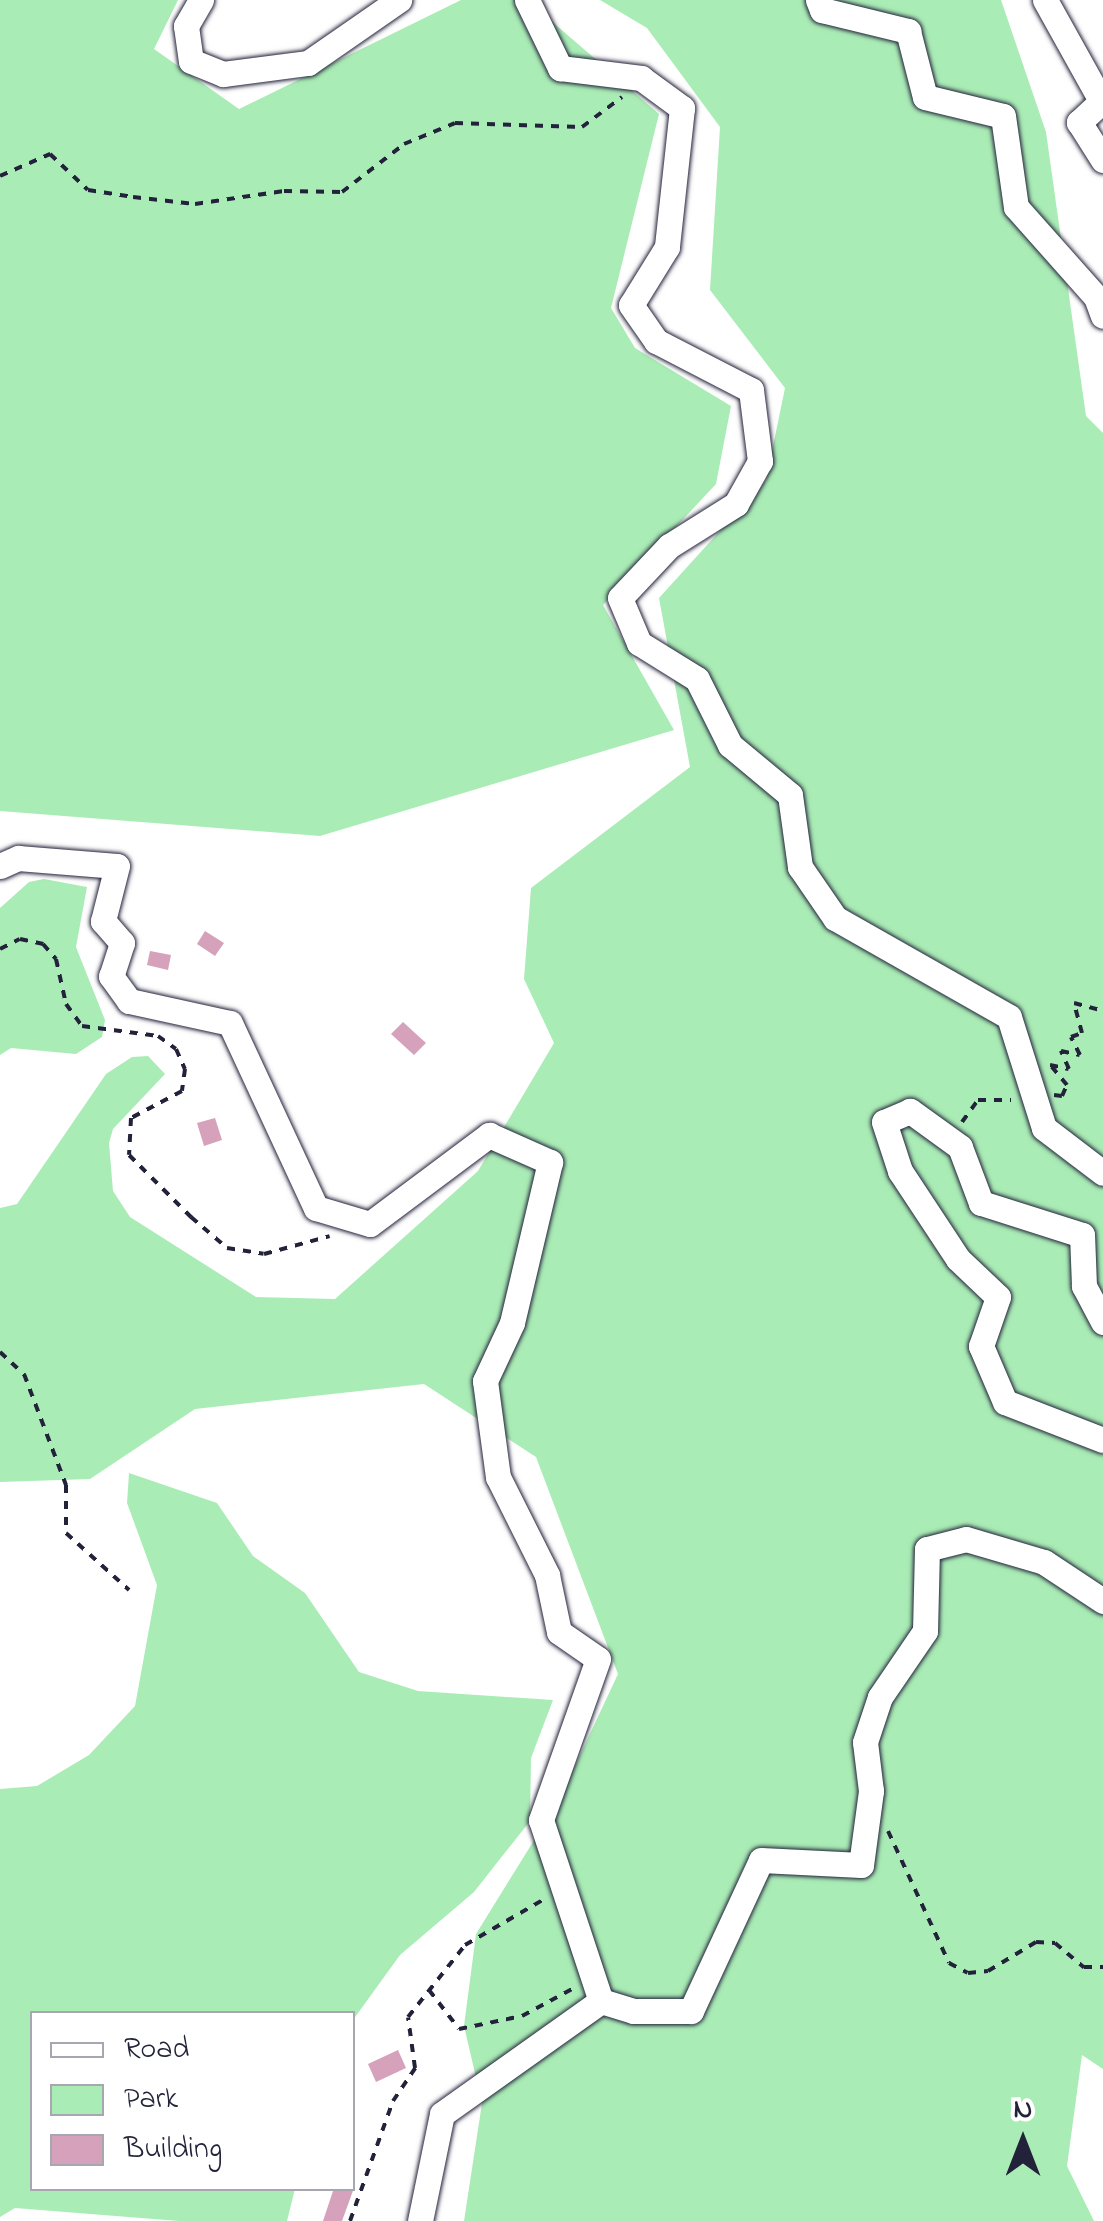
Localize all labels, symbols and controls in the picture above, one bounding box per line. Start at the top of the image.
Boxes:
legend [30,2011,355,2191]
text: Road [124,2028,189,2072]
text: Park [124,2078,178,2122]
text: N [1014,2090,1032,2131]
north arrow [973,2091,1073,2191]
text: Building [124,2128,222,2172]

